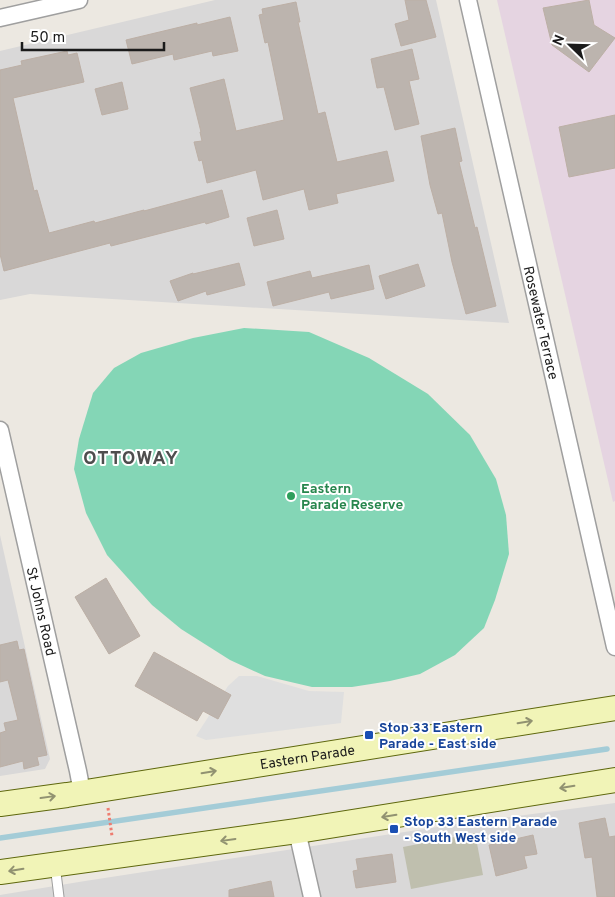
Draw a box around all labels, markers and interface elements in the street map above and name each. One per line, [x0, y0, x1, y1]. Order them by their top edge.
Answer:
scale bar [22, 20, 165, 52]
north arrow [545, 20, 595, 70]
text: 50 m [30, 29, 65, 48]
text: N [550, 33, 569, 48]
street label: Rosewater Terrace [519, 265, 561, 382]
district label: OTTOWAY [83, 447, 179, 471]
place label: Eastern Parade Reserve [301, 481, 403, 514]
marker: Eastern Parade Reserve [285, 490, 297, 502]
street label: St Johns Road [22, 566, 58, 658]
one-way arrow [517, 717, 533, 727]
place label: Stop 33 Eastern Parade - East side [379, 720, 497, 753]
marker: Stop 33 Eastern Parade - East side [363, 729, 375, 741]
street label: Eastern Parade [259, 742, 356, 774]
one-way arrow [200, 767, 216, 777]
one-way arrow [559, 783, 575, 793]
one-way arrow [40, 792, 56, 802]
one-way arrow [382, 811, 398, 821]
place label: Stop 33 Eastern Parade - South West side [404, 814, 558, 847]
marker: Stop 33 Eastern Parade - South West side [388, 823, 400, 835]
one-way arrow [221, 835, 237, 845]
one-way arrow [8, 865, 24, 875]

